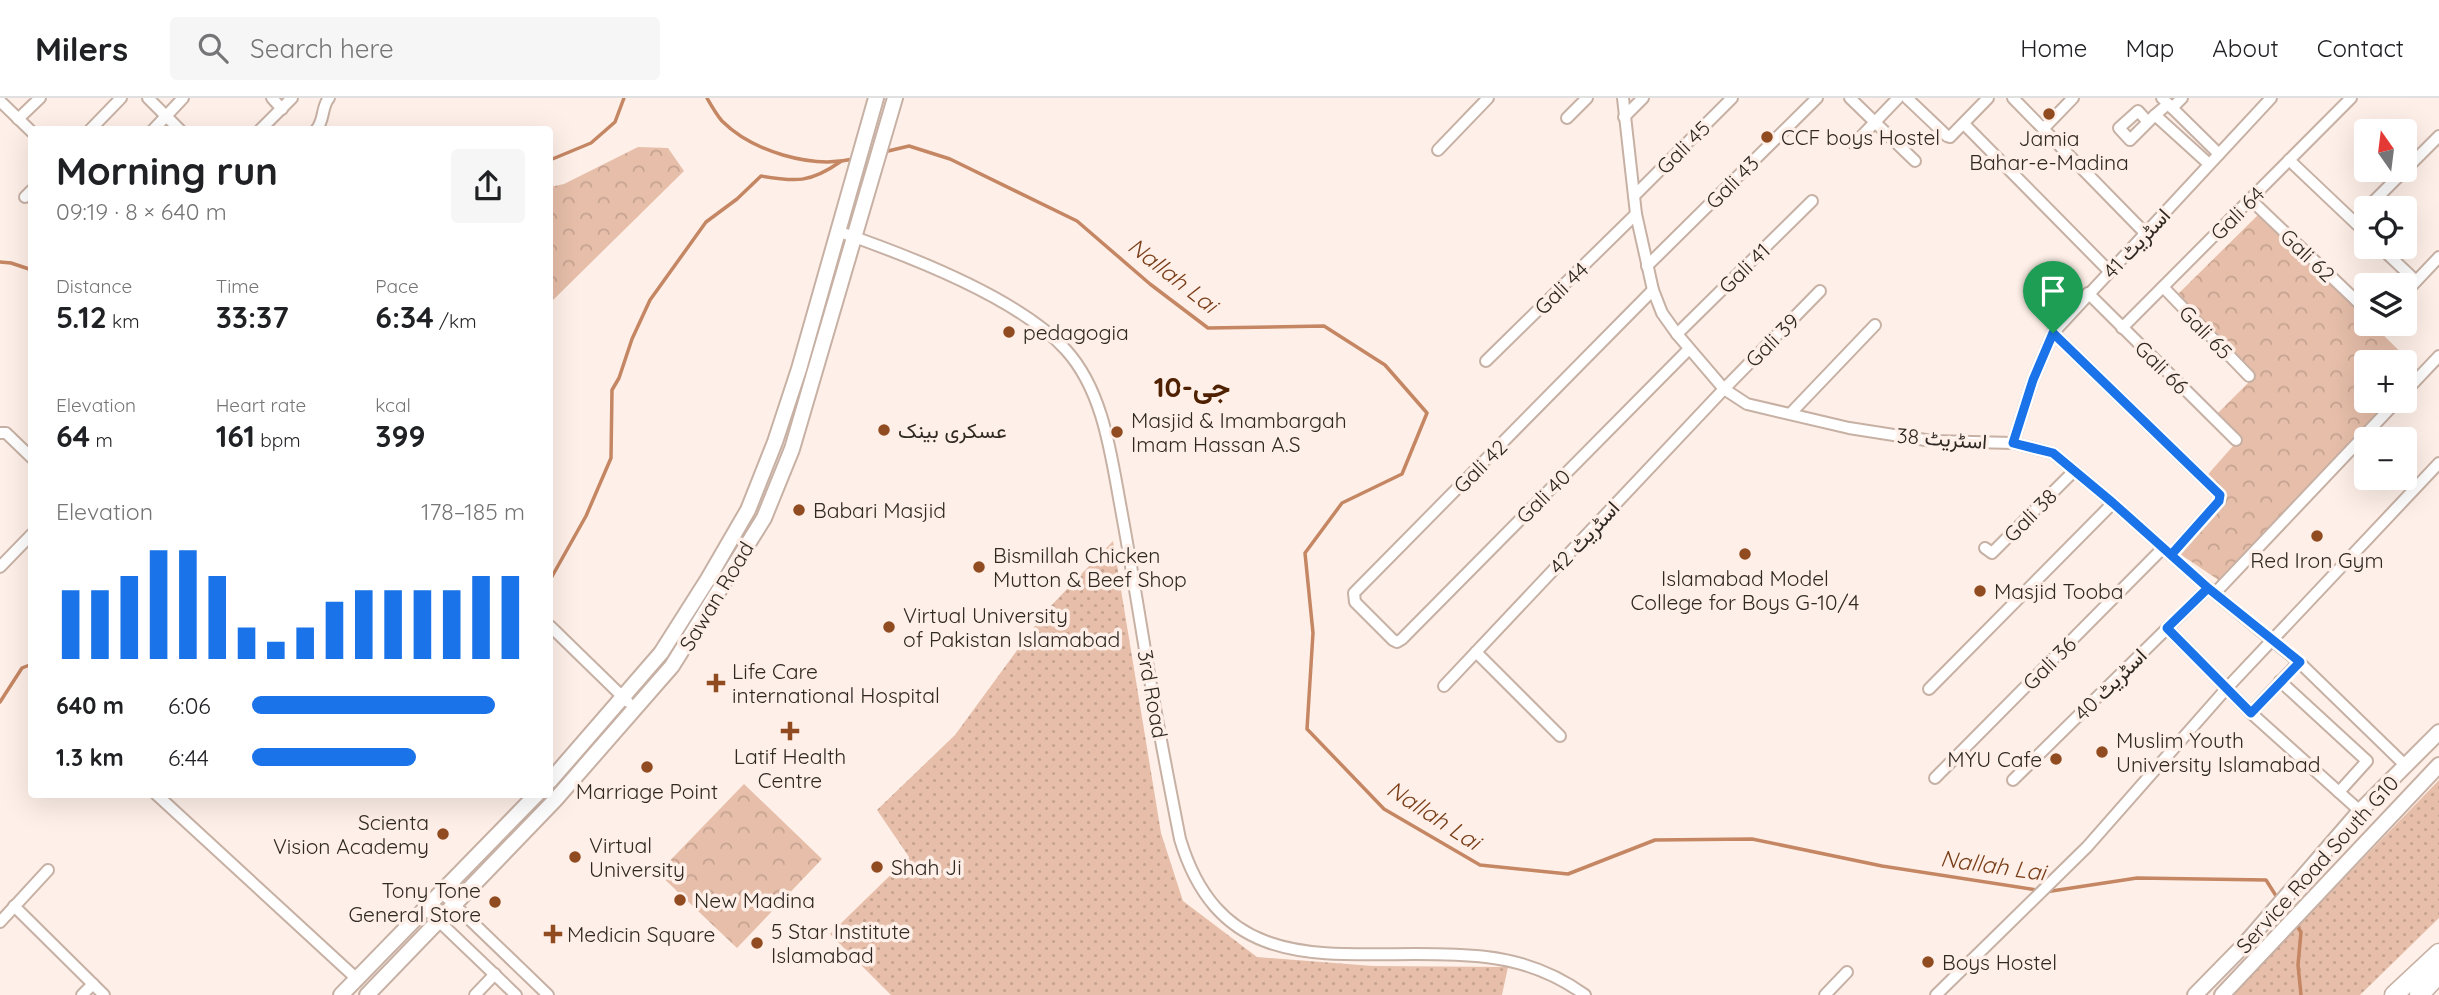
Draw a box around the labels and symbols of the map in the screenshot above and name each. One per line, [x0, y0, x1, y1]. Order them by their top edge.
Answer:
marker: Jamia Bahar-e-Madina [2041, 106, 2057, 122]
street label: Gali 45 [1651, 115, 1715, 179]
north arrow [2354, 119, 2417, 182]
place label: CCF boys Hostel [1781, 124, 1940, 150]
place label: Jamia Bahar-e-Madina [1969, 125, 2129, 175]
marker: CCF boys Hostel [1759, 129, 1775, 145]
street label: Gali 43 [1700, 150, 1764, 214]
street label: Gali 64 [2205, 181, 2269, 245]
street label: اسٹریٹ 41 [2097, 202, 2176, 284]
street label: Gali 62 [2275, 223, 2341, 287]
water label: Nallah Lai [1122, 231, 1226, 321]
street label: Gali 41 [1713, 237, 1775, 299]
street label: Gali 44 [1529, 256, 1593, 320]
pin [2023, 261, 2083, 333]
street label: Gali 65 [2174, 299, 2238, 365]
street label: Gali 39 [1740, 308, 1804, 372]
place label: pedagogia [1023, 319, 1129, 345]
marker: pedagogia [1001, 324, 1017, 340]
street label: Gali 66 [2130, 335, 2194, 399]
district label: جی-10 [1154, 369, 1230, 404]
place label: Masjid & Imambargah Imam Hassan A.S [1131, 407, 1347, 457]
place label: عسکری بینک [898, 417, 1007, 444]
marker: عسکری بینک [876, 422, 892, 438]
street label: اسٹریٹ 38 [1896, 422, 1988, 455]
marker: Masjid & Imambargah Imam Hassan A.S [1109, 424, 1125, 440]
street label: Gali 42 [1448, 434, 1512, 498]
street label: Gali 40 [1510, 463, 1576, 529]
street label: Gali 38 [1998, 483, 2062, 547]
street label: اسٹریٹ 42 [1543, 495, 1625, 580]
place label: Babari Masjid [813, 497, 946, 523]
marker: Babari Masjid [791, 502, 807, 518]
marker: Red Iron Gym [2309, 528, 2325, 544]
street label: Sawan Road [673, 537, 759, 655]
place label: Bismillah Chicken Mutton & Beef Shop [993, 542, 1187, 592]
marker: Islamabad Model College for Boys G-10/4 [1737, 546, 1753, 562]
place label: Red Iron Gym [2250, 547, 2384, 573]
marker: Bismillah Chicken Mutton & Beef Shop [971, 559, 987, 575]
place label: Islamabad Model College for Boys G-10/4 [1631, 565, 1859, 615]
place label: Masjid Tooba [1994, 578, 2124, 604]
marker: Masjid Tooba [1972, 583, 1988, 599]
place label: Virtual University of Pakistan Islamabad [903, 602, 1120, 652]
marker: Virtual University of Pakistan Islamabad [881, 619, 897, 635]
street label: Gali 36 [2017, 631, 2081, 695]
street label: اسٹریٹ 40 [2068, 642, 2152, 726]
street label: 3rd Road [1132, 648, 1174, 740]
place label: Life Care international Hospital [732, 658, 940, 708]
marker: Life Care international Hospital [706, 673, 726, 693]
marker: Latif Health Centre [780, 721, 800, 741]
place label: Muslim Youth University Islamabad [2116, 727, 2320, 777]
place label: Latif Health Centre [734, 743, 846, 793]
marker: Muslim Youth University Islamabad [2094, 744, 2110, 760]
place label: MYU Cafe [1947, 746, 2042, 772]
marker: MYU Cafe [2048, 751, 2064, 767]
marker: Marriage Point [639, 759, 655, 775]
street label: Service Road South G10 [2230, 770, 2404, 958]
water label: Nallah Lai [1382, 774, 1489, 858]
place label: Marriage Point [576, 778, 718, 804]
place label: Scienta Vision Academy [273, 809, 429, 859]
marker: Scienta Vision Academy [435, 826, 451, 842]
place label: Virtual University [589, 832, 685, 882]
water label: Nallah Lai [1939, 843, 2050, 887]
marker: Virtual University [567, 849, 583, 865]
place label: Shah Ji [891, 854, 962, 880]
marker: Shah Ji [869, 859, 885, 875]
place label: Tony Tone General Store [348, 877, 481, 927]
place label: New Madina [694, 887, 815, 913]
marker: New Madina [672, 892, 688, 908]
marker: Tony Tone General Store [487, 894, 503, 910]
place label: 5 Star Institute Islamabad [771, 918, 910, 968]
place label: Medicin Square [567, 921, 715, 947]
marker: Medicin Square [545, 926, 561, 942]
marker: 5 Star Institute Islamabad [749, 935, 765, 951]
place label: Boys Hostel [1942, 949, 2057, 975]
marker: Boys Hostel [1920, 954, 1936, 970]

